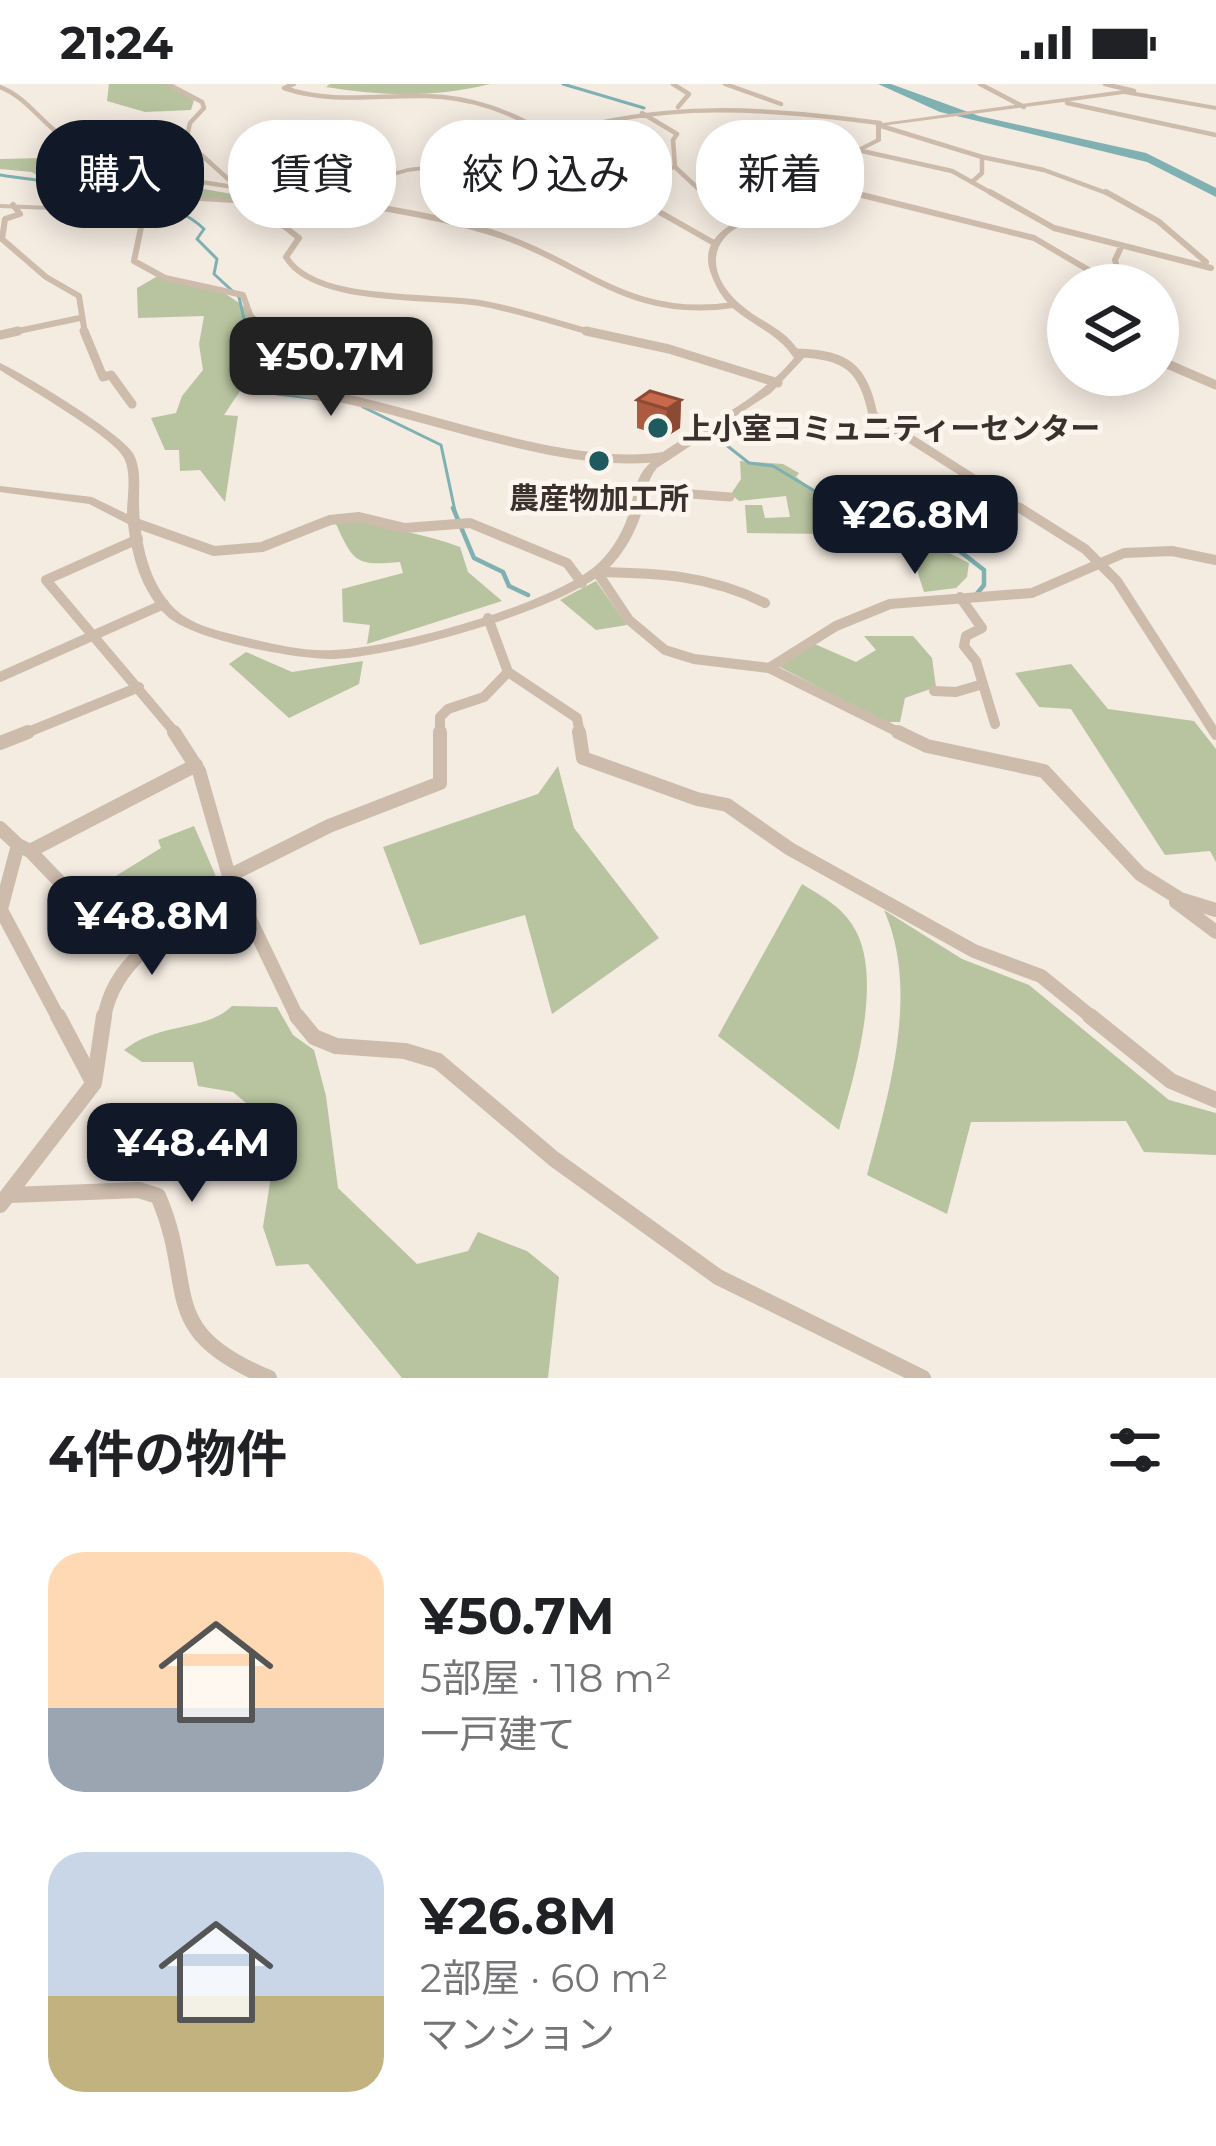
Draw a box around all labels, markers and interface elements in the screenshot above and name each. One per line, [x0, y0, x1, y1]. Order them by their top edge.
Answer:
text: 21:24 [60, 15, 173, 70]
chip: 購入 [36, 120, 204, 228]
chip: 賃貸 [228, 120, 396, 228]
chip: 絞り込み [420, 120, 672, 228]
chip: 新着 [696, 120, 864, 228]
map controls [1047, 264, 1179, 396]
button: layers [1047, 264, 1179, 396]
pin: ¥50.7M [233, 317, 429, 419]
text: ¥50.7M [257, 332, 405, 380]
place label: 上小室コミュニティーセンター [682, 410, 1100, 447]
marker: 上小室コミュニティーセンター [645, 415, 671, 441]
marker: 農産物加工所 [586, 448, 612, 474]
pin: ¥26.8M [817, 475, 1013, 577]
place label: 農産物加工所 [509, 480, 689, 517]
text: ¥26.8M [840, 490, 990, 538]
pin: ¥48.8M [54, 876, 250, 978]
text: ¥48.8M [74, 891, 230, 939]
pin: ¥48.4M [94, 1103, 290, 1205]
text: ¥48.4M [114, 1118, 270, 1166]
icon: filters [1102, 1417, 1168, 1483]
text: 4件の物件 [48, 1423, 287, 1485]
text: ¥50.7M [420, 1585, 615, 1647]
icon: home [144, 1600, 288, 1744]
text: 5部屋 · 118 m² [420, 1654, 672, 1702]
text: 一戸建て [420, 1710, 576, 1758]
text: ¥26.8M [420, 1885, 617, 1947]
icon: home [144, 1900, 288, 2044]
text: 2部屋 · 60 m² [420, 1954, 668, 2002]
text: マンション [420, 2010, 615, 2058]

